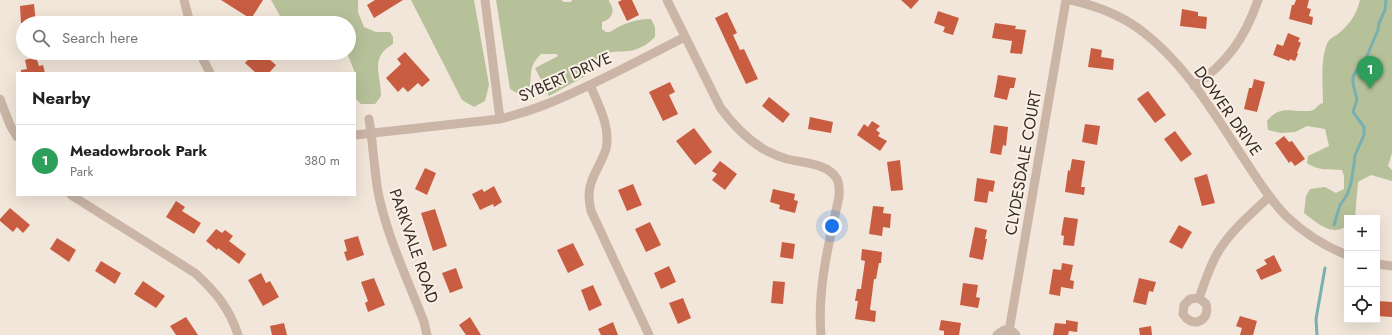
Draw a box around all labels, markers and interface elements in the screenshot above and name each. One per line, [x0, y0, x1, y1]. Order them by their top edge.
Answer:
search box [16, 16, 356, 60]
icon: search [30, 27, 52, 49]
text: Search here [62, 27, 138, 49]
street label: SYBERT DRIVE [515, 46, 615, 108]
pin: 1 [1357, 56, 1383, 89]
street label: DOWER DRIVE [1189, 62, 1267, 160]
text: Nearby [32, 86, 90, 110]
street label: CLYDESDALE COURT [999, 88, 1047, 237]
text: Meadowbrook Park [70, 140, 207, 162]
text: 1 [42, 151, 48, 170]
text: 380 m [304, 151, 340, 170]
text: Park [70, 162, 93, 181]
street label: PARKVALE ROAD [384, 186, 444, 306]
map controls [1344, 215, 1380, 323]
button: + [1344, 215, 1380, 251]
your location [822, 216, 842, 236]
button: − [1344, 251, 1380, 287]
button: locate [1344, 287, 1380, 323]

